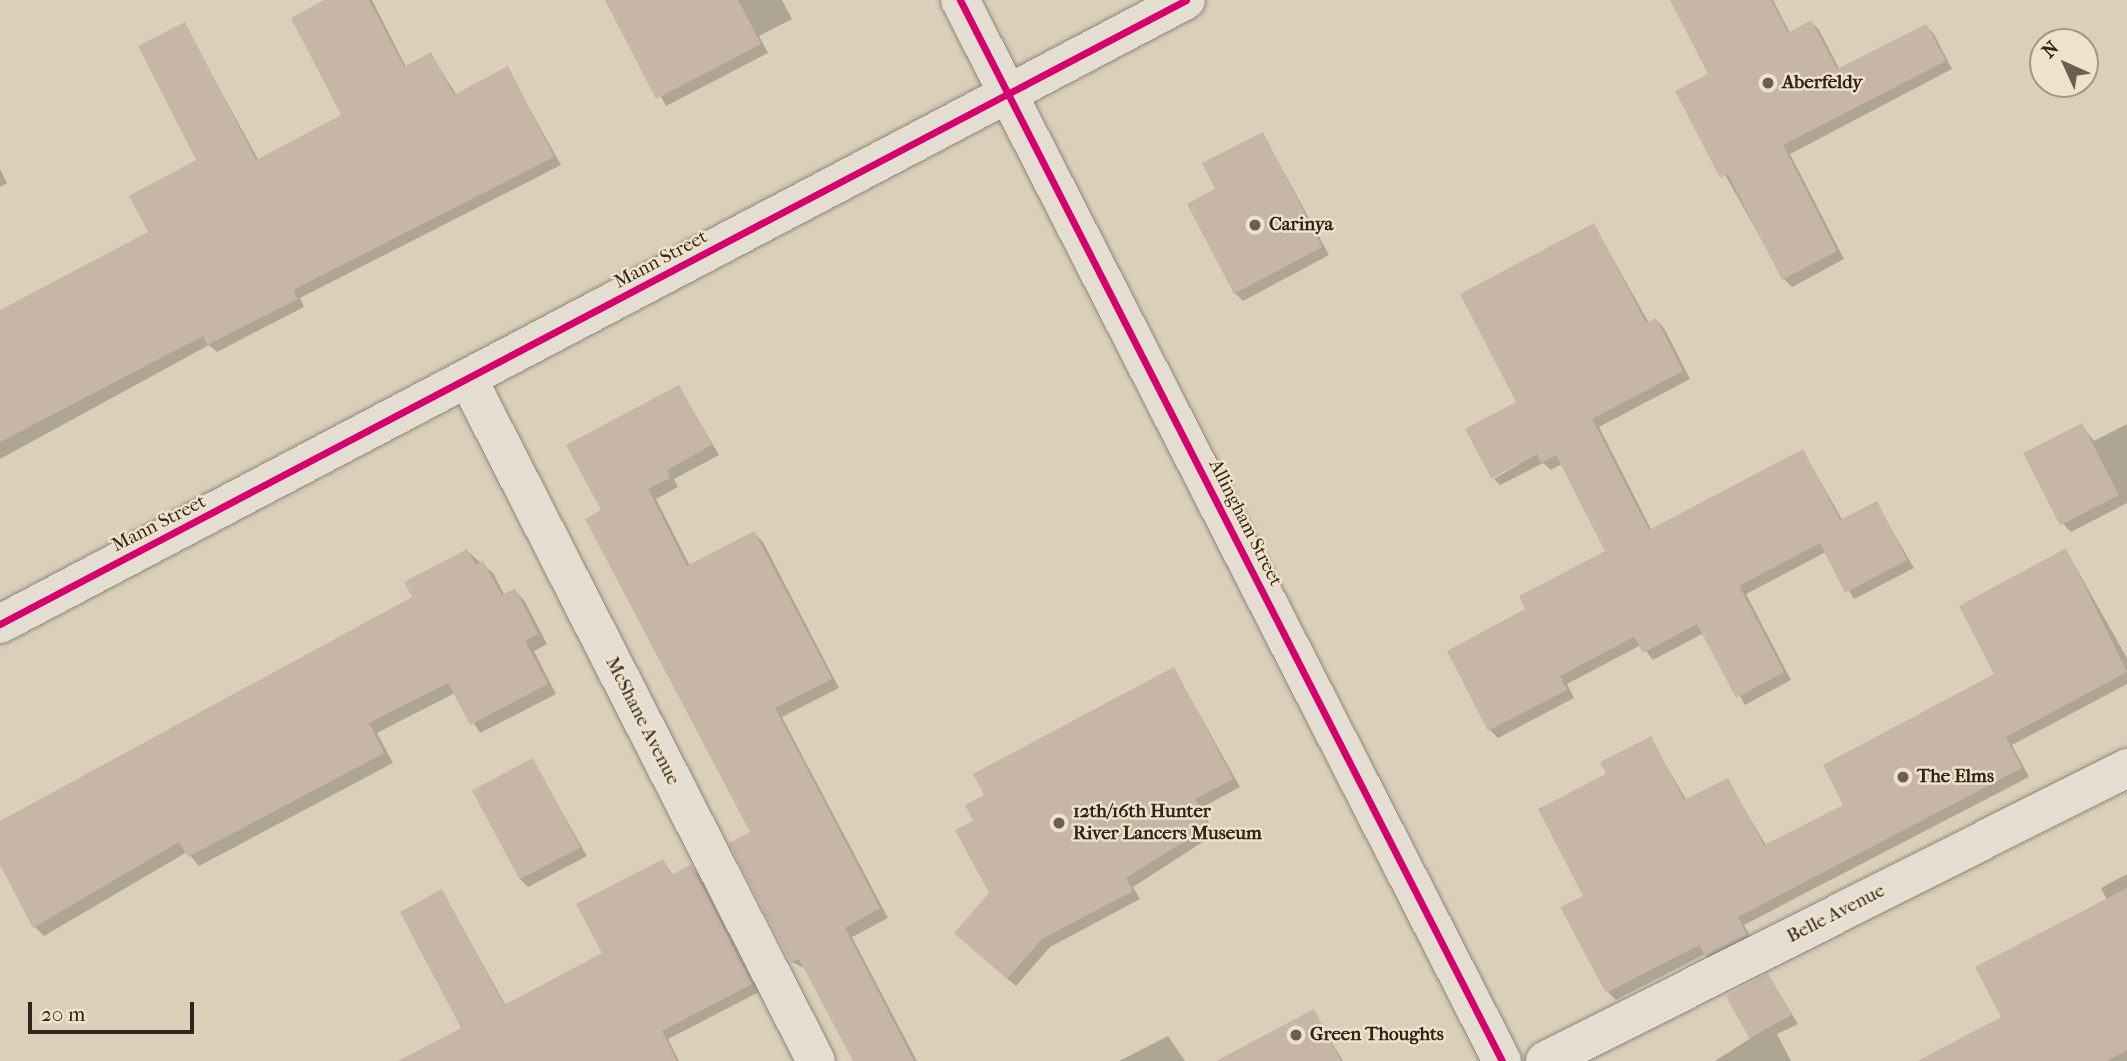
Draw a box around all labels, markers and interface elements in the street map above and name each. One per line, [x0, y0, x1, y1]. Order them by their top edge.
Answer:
north arrow [2029, 28, 2099, 98]
text: N [2038, 37, 2063, 62]
place label: Aberfeldy [1782, 72, 1862, 94]
marker: Aberfeldy [1760, 75, 1776, 91]
place label: Carinya [1269, 214, 1333, 236]
marker: Carinya [1247, 217, 1263, 233]
street label: Mann Street [610, 226, 712, 294]
street label: Allingham Street [1203, 456, 1287, 590]
street label: Mann Street [108, 491, 210, 557]
street label: McShane Avenue [600, 653, 684, 789]
place label: The Elms [1917, 766, 1994, 788]
marker: The Elms [1895, 769, 1911, 785]
place label: 12th/16th Hunter River Lancers Museum [1073, 801, 1262, 845]
marker: 12th/16th Hunter River Lancers Museum [1051, 815, 1067, 831]
street label: Belle Avenue [1783, 880, 1889, 948]
scale bar [32, 988, 198, 1032]
text: 20 m [41, 1002, 85, 1026]
place label: Green Thoughts [1310, 1024, 1444, 1046]
marker: Green Thoughts [1288, 1027, 1304, 1043]

